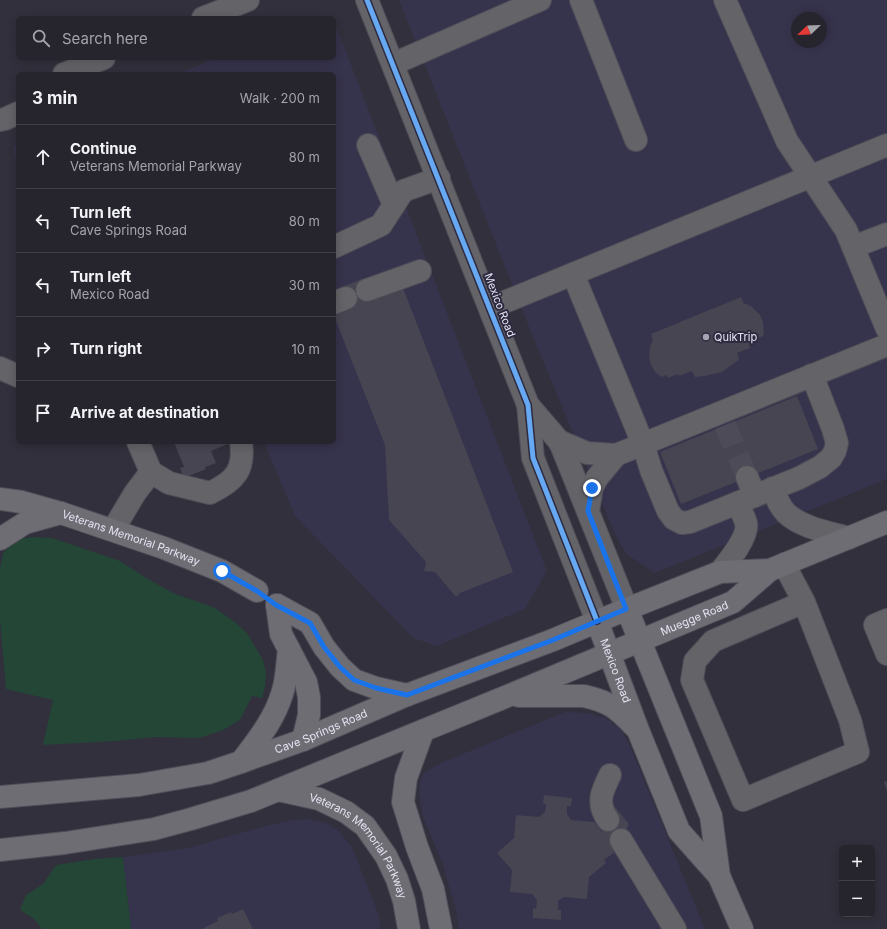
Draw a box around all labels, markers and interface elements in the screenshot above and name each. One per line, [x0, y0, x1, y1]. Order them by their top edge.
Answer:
north arrow [791, 12, 827, 48]
search box [16, 16, 336, 60]
icon: search [30, 27, 52, 49]
text: Search here [62, 29, 148, 48]
text: 3 min [32, 88, 78, 108]
text: Walk · 200 m [240, 90, 320, 106]
text: Continue [70, 139, 137, 158]
icon: ahead [32, 146, 54, 168]
text: 80 m [289, 149, 320, 165]
text: Veterans Memorial Parkway [70, 158, 242, 174]
text: Turn left [70, 203, 131, 222]
icon: left [32, 210, 54, 232]
text: 80 m [289, 213, 320, 229]
text: Cave Springs Road [70, 222, 187, 238]
text: Turn left [70, 267, 131, 286]
street label: Mexico Road [481, 271, 519, 339]
icon: left [32, 274, 54, 296]
text: 30 m [289, 277, 320, 293]
text: Mexico Road [70, 286, 150, 302]
place label: QuikTrip [714, 330, 757, 344]
marker: QuikTrip [701, 332, 711, 342]
icon: right [32, 338, 54, 360]
text: Turn right [70, 339, 142, 358]
text: 10 m [291, 341, 320, 357]
icon: arrive [32, 402, 54, 424]
text: Arrive at destination [70, 403, 219, 422]
route end [583, 479, 601, 497]
street label: Veterans Memorial Parkway [60, 507, 202, 569]
route start [213, 562, 231, 580]
street label: Muegge Road [658, 598, 730, 639]
street label: Mexico Road [597, 637, 634, 705]
street label: Cave Springs Road [273, 706, 369, 757]
street label: Veterans Memorial Parkway [308, 790, 410, 900]
map controls [839, 845, 875, 917]
button: + [839, 845, 875, 881]
button: − [839, 881, 875, 917]

